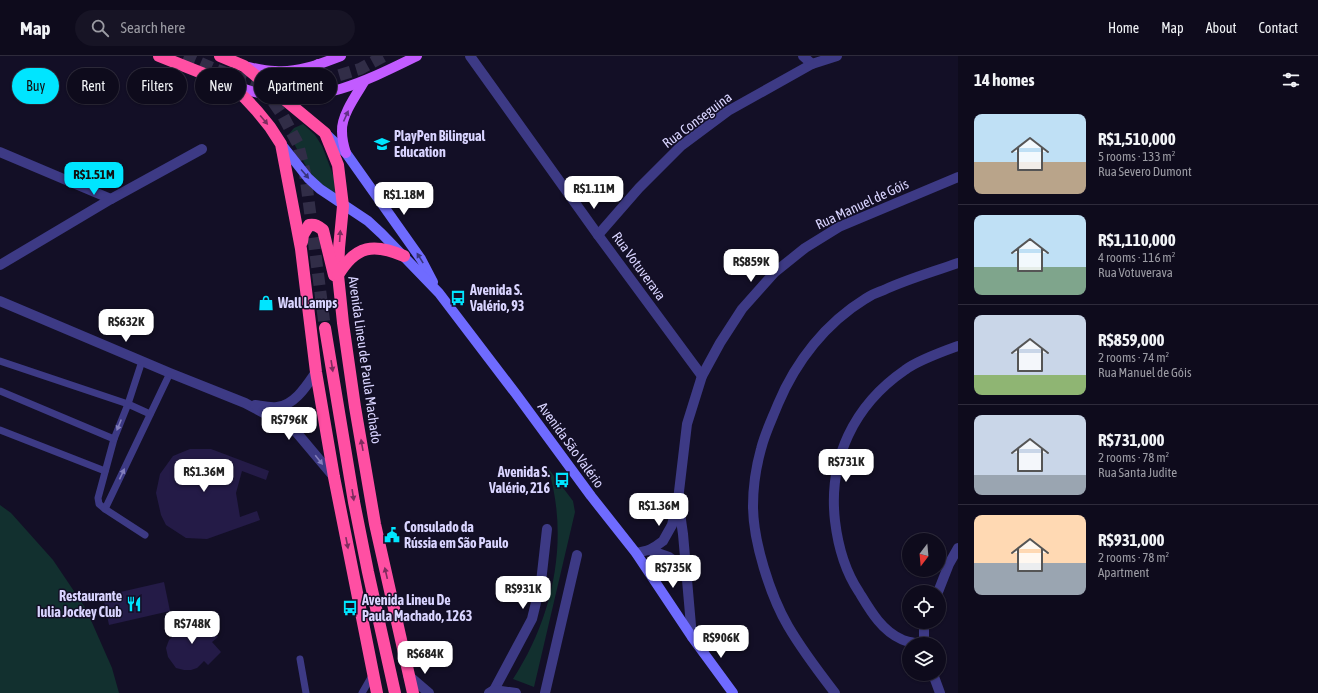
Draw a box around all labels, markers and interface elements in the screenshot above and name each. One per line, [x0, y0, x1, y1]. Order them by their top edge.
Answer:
search box [75, 10, 355, 46]
text: Map [20, 17, 51, 39]
icon: search [89, 17, 111, 39]
text: Search here [121, 19, 185, 36]
text: Home [1108, 20, 1139, 36]
text: Map [1161, 20, 1184, 36]
text: About [1206, 20, 1237, 36]
text: Contact [1259, 20, 1298, 36]
chip: Buy [12, 68, 59, 104]
chip: Rent [67, 68, 119, 104]
chip: Filters [127, 68, 187, 104]
chip: New [195, 68, 246, 104]
chip: Apartment [254, 68, 337, 104]
icon: filters [1280, 69, 1302, 91]
text: 14 homes [974, 70, 1035, 90]
street label: Rua Conseguina [659, 89, 735, 151]
one-way arrow [342, 110, 349, 122]
one-way arrow [260, 115, 269, 125]
place label: PlayPen Bilingual Education [394, 128, 485, 160]
text: R$1,510,000 [1098, 129, 1176, 149]
icon: home [1006, 130, 1054, 178]
school or university icon: PlayPen Bilingual Education [373, 135, 391, 153]
text: 5 rooms · 133 m² [1098, 149, 1175, 164]
pin: R$1.51M [57, 162, 131, 196]
text: Rua Severo Dumont [1098, 164, 1192, 179]
text: R$1.51M [73, 167, 115, 182]
one-way arrow [300, 169, 310, 179]
street label: Rua Manuel de Góis [813, 175, 911, 233]
pin: R$1.11M [557, 176, 631, 210]
text: R$1.11M [573, 181, 615, 196]
pin: R$1.18M [367, 182, 441, 216]
text: R$1.18M [383, 187, 425, 202]
street label: Rua Votuverava [609, 229, 669, 303]
one-way arrow [336, 230, 343, 242]
text: R$1,110,000 [1098, 230, 1176, 250]
icon: home [1006, 231, 1054, 279]
pin: R$859K [718, 249, 784, 283]
text: 4 rooms · 116 m² [1098, 250, 1175, 265]
one-way arrow [416, 253, 424, 263]
text: R$859K [733, 254, 769, 269]
text: Rua Votuverava [1098, 265, 1173, 280]
street label: Avenida Lineu de Paula Machado [345, 275, 385, 445]
place label: Avenida S. Valério, 93 [469, 282, 524, 314]
bus stop icon: Avenida S. Valério, 93 [449, 289, 467, 307]
shop icon: Wall Lamps [257, 294, 275, 312]
place label: Wall Lamps [277, 295, 337, 311]
pin: R$632K [93, 309, 159, 343]
text: R$632K [108, 314, 144, 329]
text: R$859,000 [1098, 330, 1165, 350]
icon: home [1006, 331, 1054, 379]
text: 2 rooms · 74 m² [1098, 350, 1169, 365]
one-way arrow [329, 360, 335, 372]
text: Rua Manuel de Góis [1098, 365, 1192, 380]
street label: Avenida São Valério [535, 399, 607, 491]
pin: R$796K [256, 407, 322, 441]
text: R$796K [271, 412, 307, 427]
one-way arrow [116, 419, 122, 431]
text: R$731,000 [1098, 430, 1165, 450]
icon: home [1006, 431, 1054, 479]
one-way arrow [358, 439, 364, 451]
pin: R$731K [813, 449, 879, 483]
text: 2 rooms · 78 m² [1098, 450, 1169, 465]
one-way arrow [315, 454, 324, 465]
text: R$731K [828, 454, 864, 469]
pin: R$1.36M [167, 459, 241, 493]
text: R$1.36M [183, 464, 225, 479]
place label: Avenida S. Valério, 216 [488, 464, 551, 496]
text: Rua Santa Judite [1098, 465, 1177, 480]
one-way arrow [119, 469, 125, 480]
bus stop icon: Avenida S. Valério, 216 [553, 471, 571, 489]
one-way arrow [350, 489, 356, 501]
pin: R$1.36M [622, 493, 696, 527]
text: R$1.36M [638, 498, 680, 513]
place label: Consulado da Rússia em São Paulo [404, 519, 509, 551]
public building icon: Consulado da Rússia em São Paulo [383, 526, 401, 544]
text: R$931,000 [1098, 530, 1165, 550]
icon: home [1006, 531, 1054, 579]
north arrow [902, 533, 946, 577]
map controls [902, 533, 946, 681]
one-way arrow [344, 536, 350, 549]
text: 2 rooms · 78 m² [1098, 550, 1169, 565]
pin: R$735K [640, 555, 706, 589]
text: R$735K [655, 560, 691, 575]
text: Apartment [1098, 565, 1149, 580]
one-way arrow [382, 567, 388, 579]
pin: R$931K [490, 576, 556, 610]
text: R$931K [505, 581, 541, 596]
button: locate [902, 585, 946, 629]
place label: Restaurante Iulia Jockey Club [37, 588, 122, 620]
place label: Avenida Lineu De Paula Machado, 1263 [361, 592, 472, 624]
restaurant icon: Restaurante Iulia Jockey Club [125, 595, 143, 613]
bus stop icon: Avenida Lineu De Paula Machado, 1263 [341, 599, 359, 617]
pin: R$748K [159, 611, 225, 645]
text: R$748K [174, 616, 210, 631]
pin: R$906K [688, 625, 754, 659]
text: R$906K [703, 630, 739, 645]
button: layers [902, 637, 946, 681]
pin: R$684K [392, 641, 458, 675]
text: R$684K [407, 646, 443, 661]

